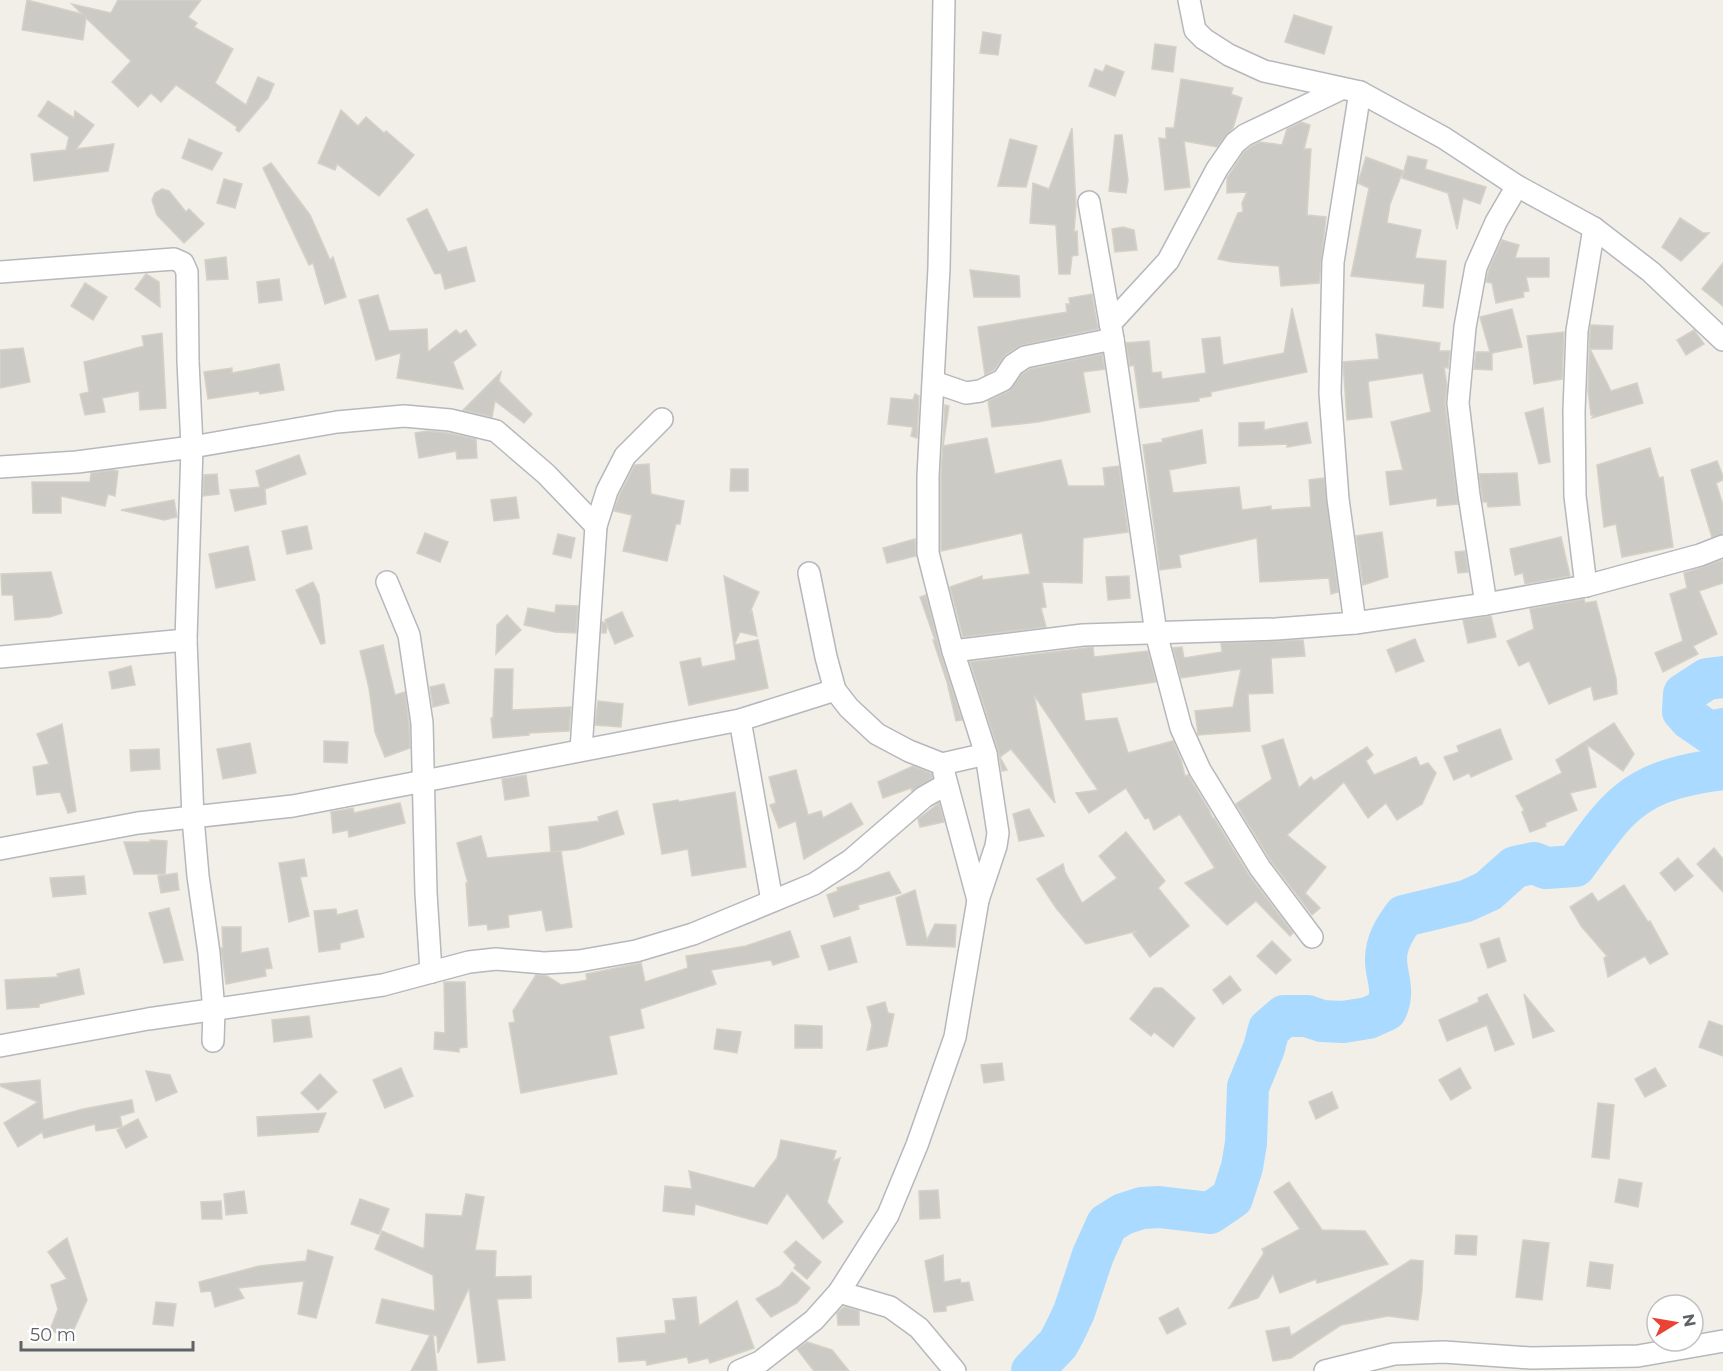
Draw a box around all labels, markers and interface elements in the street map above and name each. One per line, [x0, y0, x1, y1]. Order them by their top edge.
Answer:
north arrow [1645, 1293, 1705, 1353]
text: N [1679, 1312, 1700, 1328]
scale bar [21, 1314, 194, 1352]
text: 50 m [30, 1324, 76, 1346]

